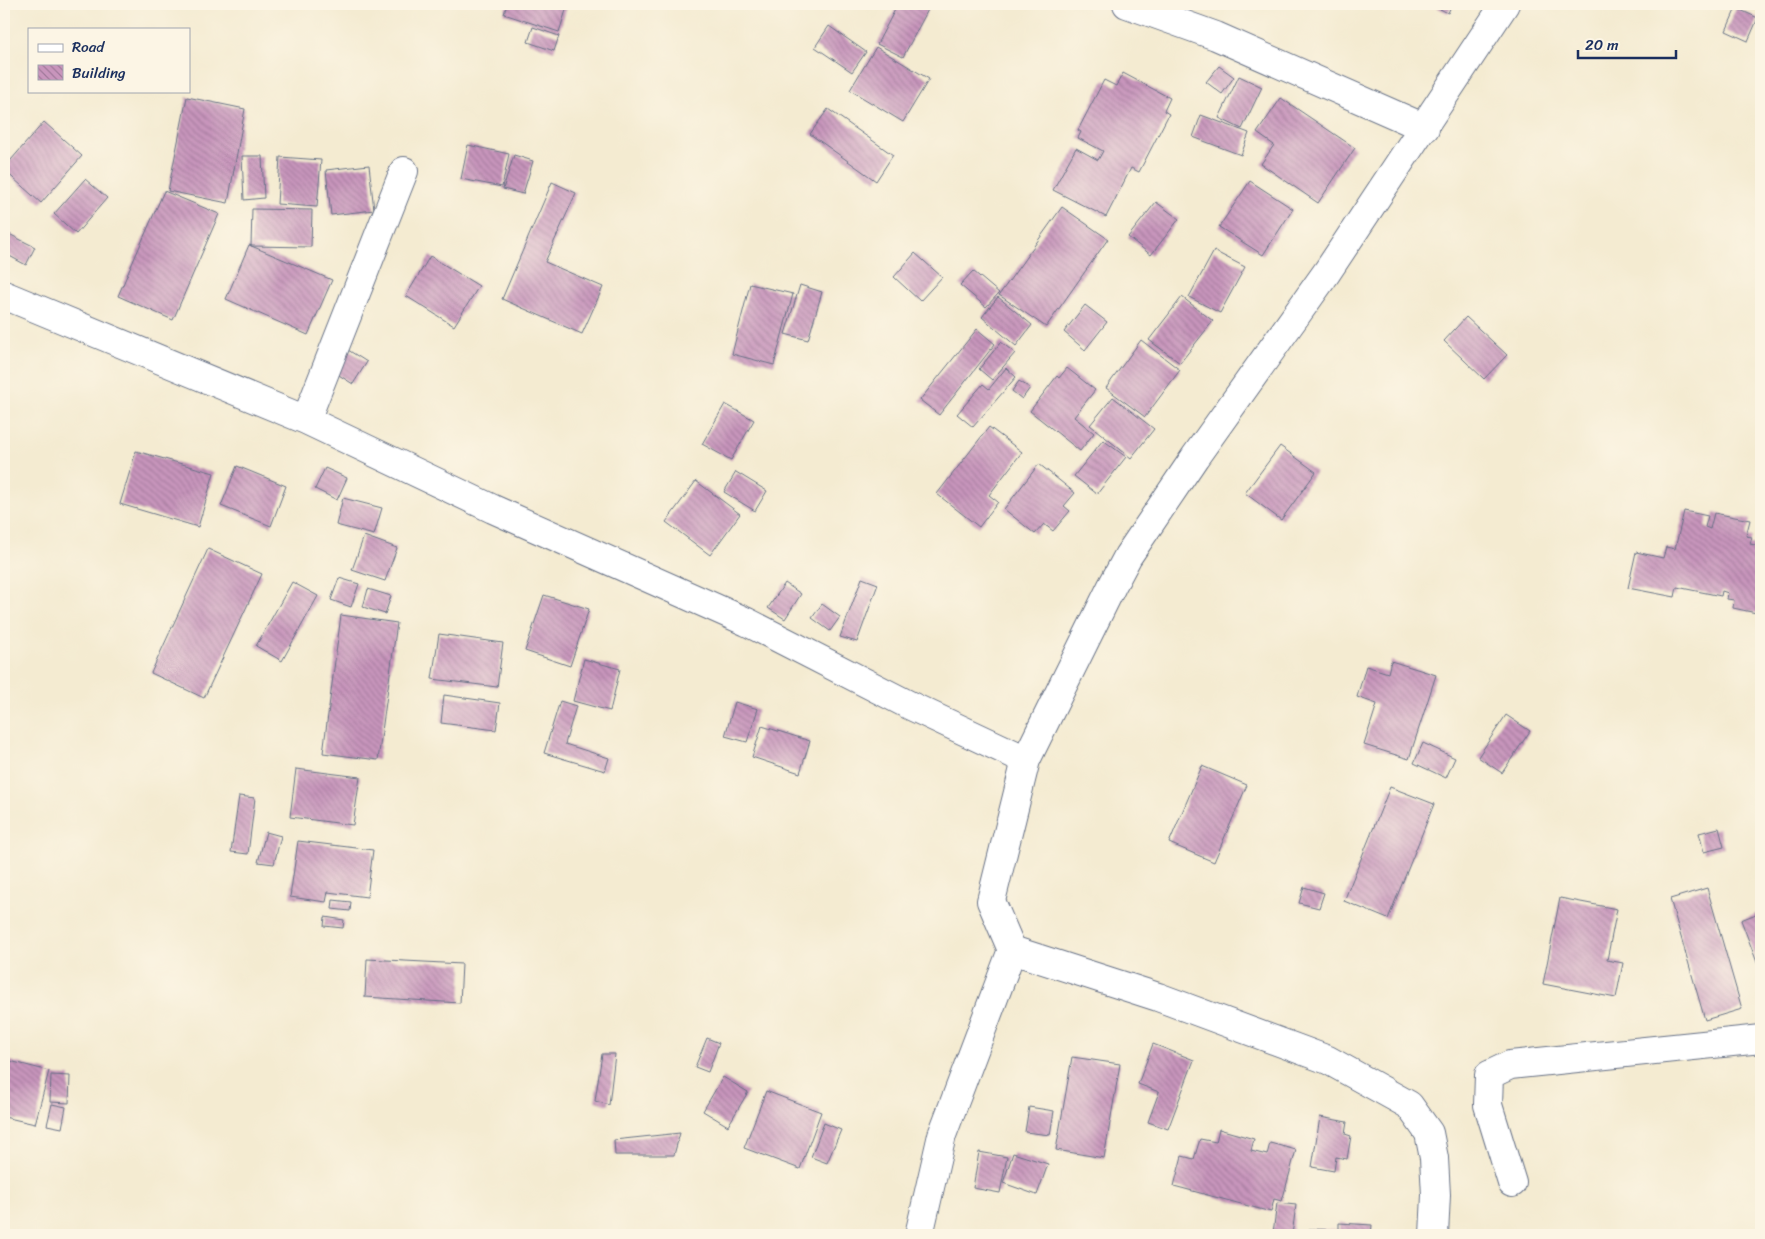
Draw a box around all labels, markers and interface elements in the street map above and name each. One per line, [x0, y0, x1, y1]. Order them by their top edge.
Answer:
legend [28, 28, 190, 92]
scale bar [1578, 28, 1675, 60]
text: 20 m [1585, 32, 1619, 58]
text: Road [72, 34, 105, 60]
text: Building [72, 60, 126, 86]

